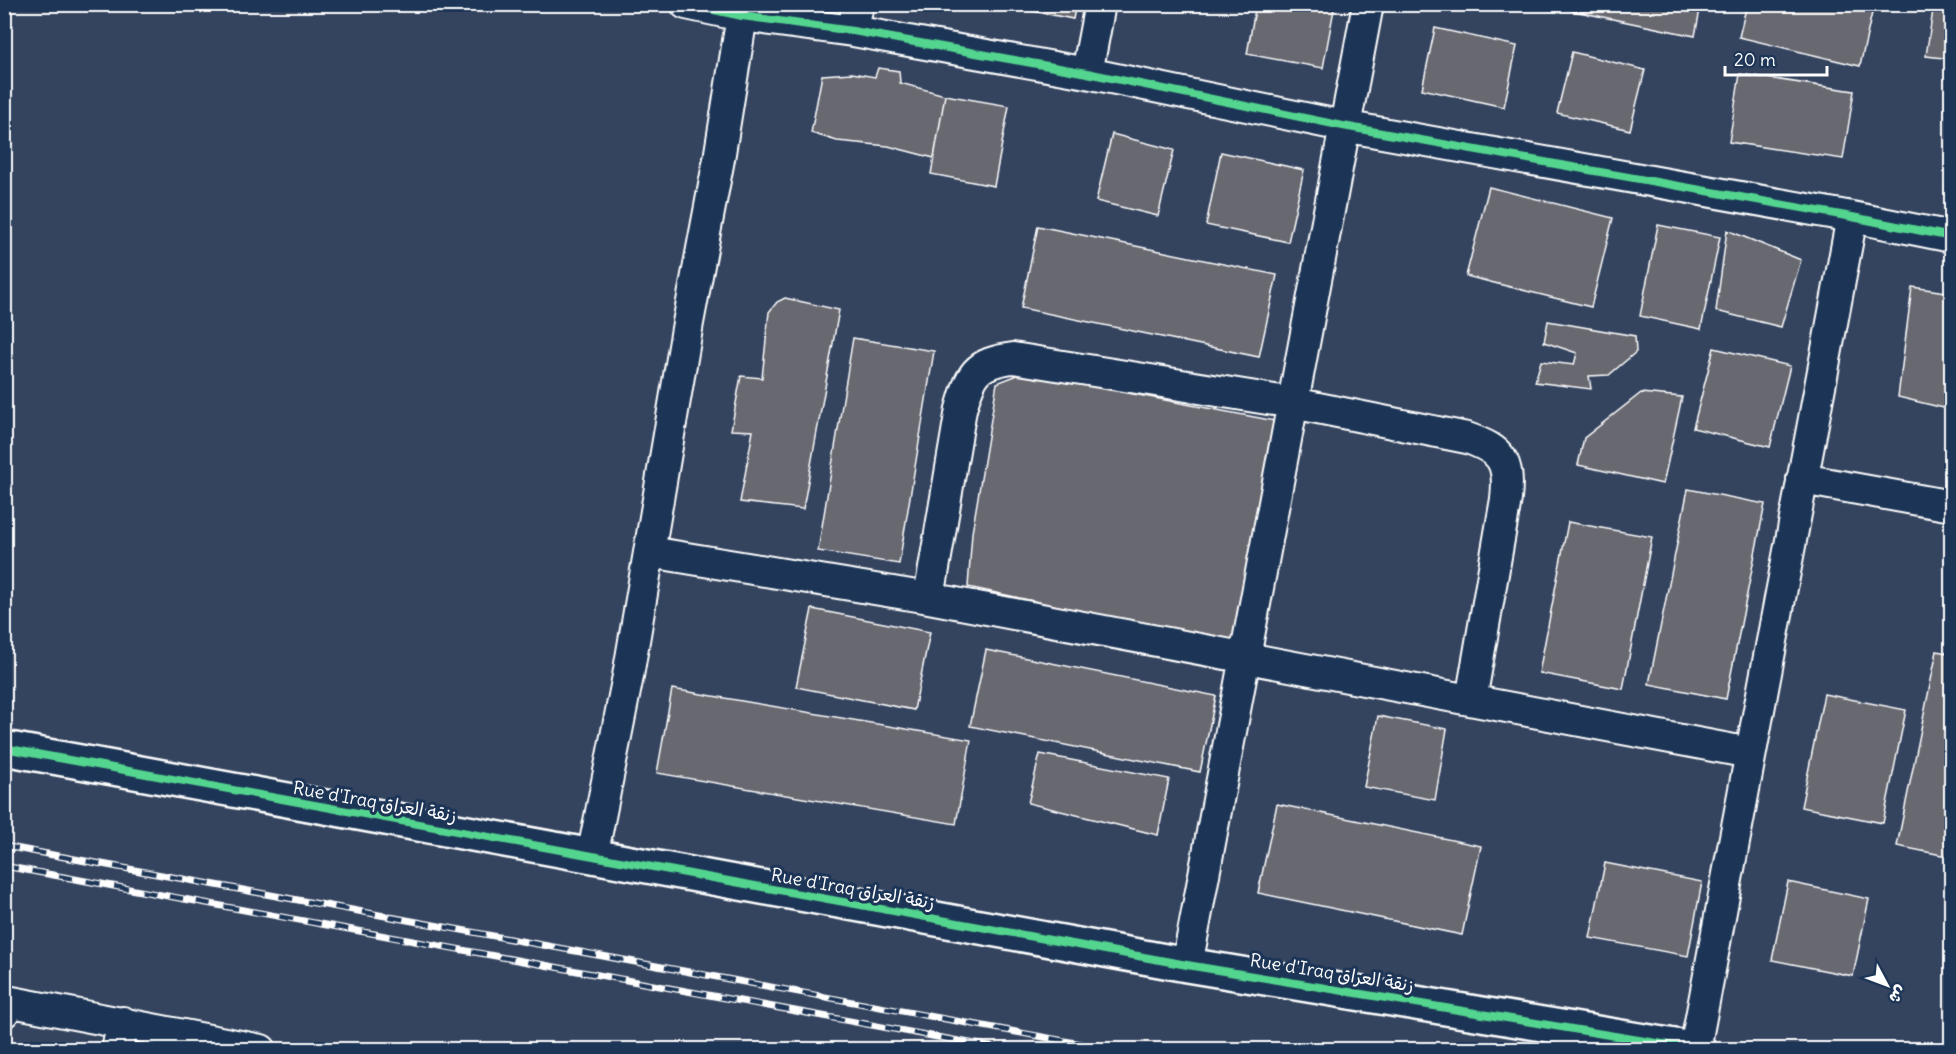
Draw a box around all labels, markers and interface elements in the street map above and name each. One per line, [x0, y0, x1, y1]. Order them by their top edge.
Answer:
scale bar [1725, 39, 1827, 77]
text: 20 m [1734, 48, 1776, 71]
street label: Rue d'Iraq زنقة العراق [291, 776, 459, 827]
street label: Rue d'Iraq زنقة العراق [769, 863, 937, 914]
street label: Rue d'Iraq زنقة العراق [1248, 948, 1416, 997]
north arrow [1857, 955, 1917, 1015]
text: ش [1885, 982, 1912, 1008]

